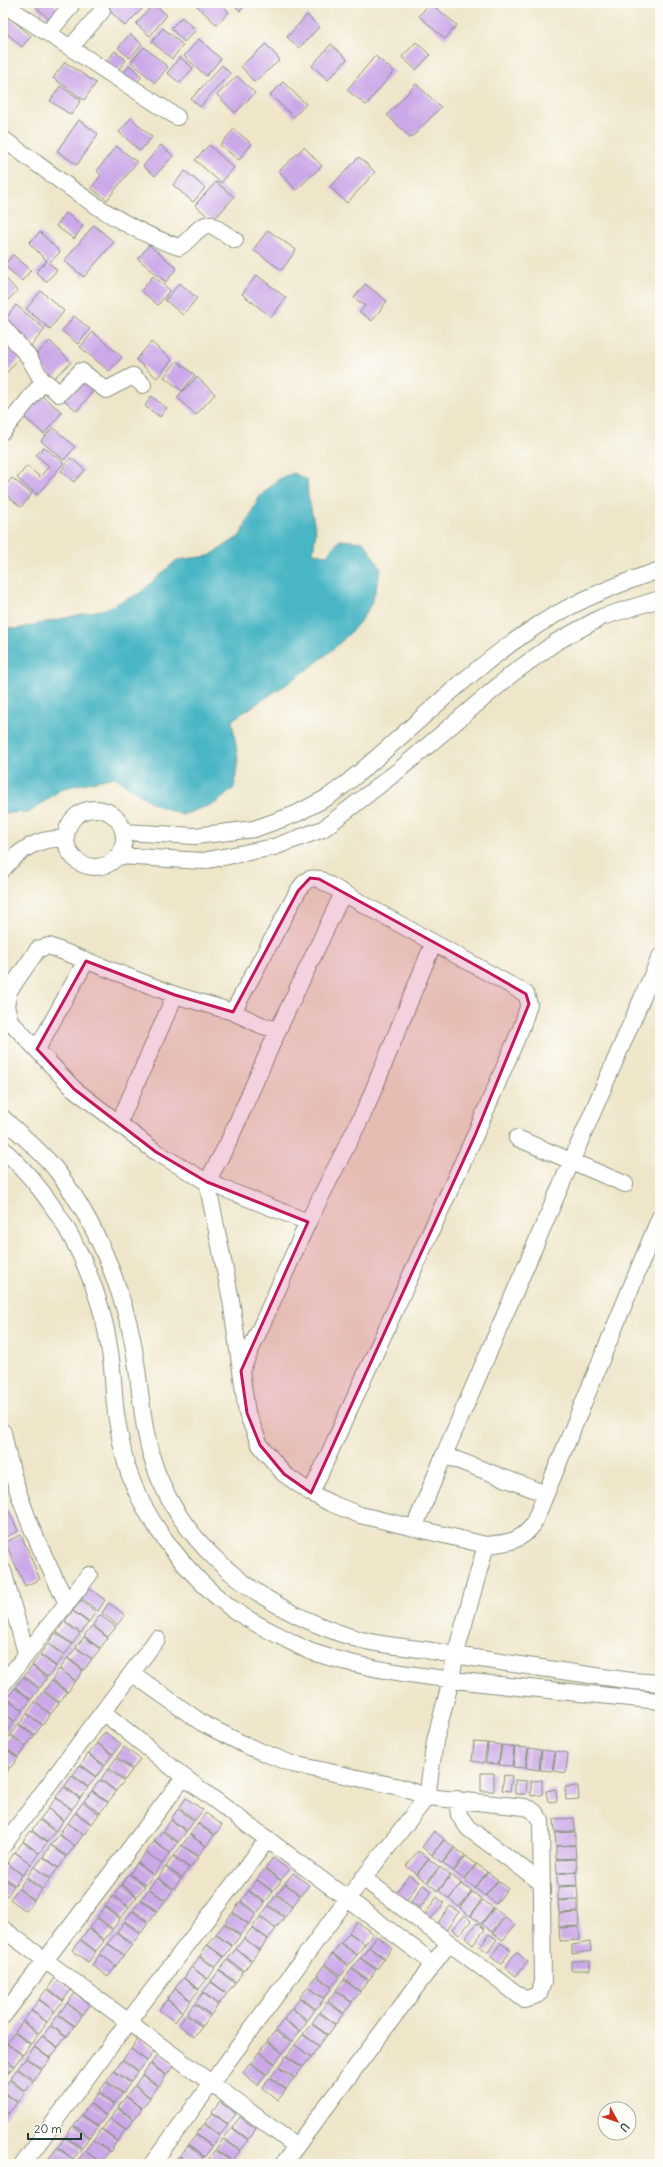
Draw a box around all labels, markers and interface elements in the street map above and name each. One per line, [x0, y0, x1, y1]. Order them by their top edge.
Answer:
north arrow [597, 2101, 637, 2141]
scale bar [28, 2115, 81, 2141]
text: U [617, 2120, 632, 2135]
text: 20 m [34, 2121, 62, 2136]

